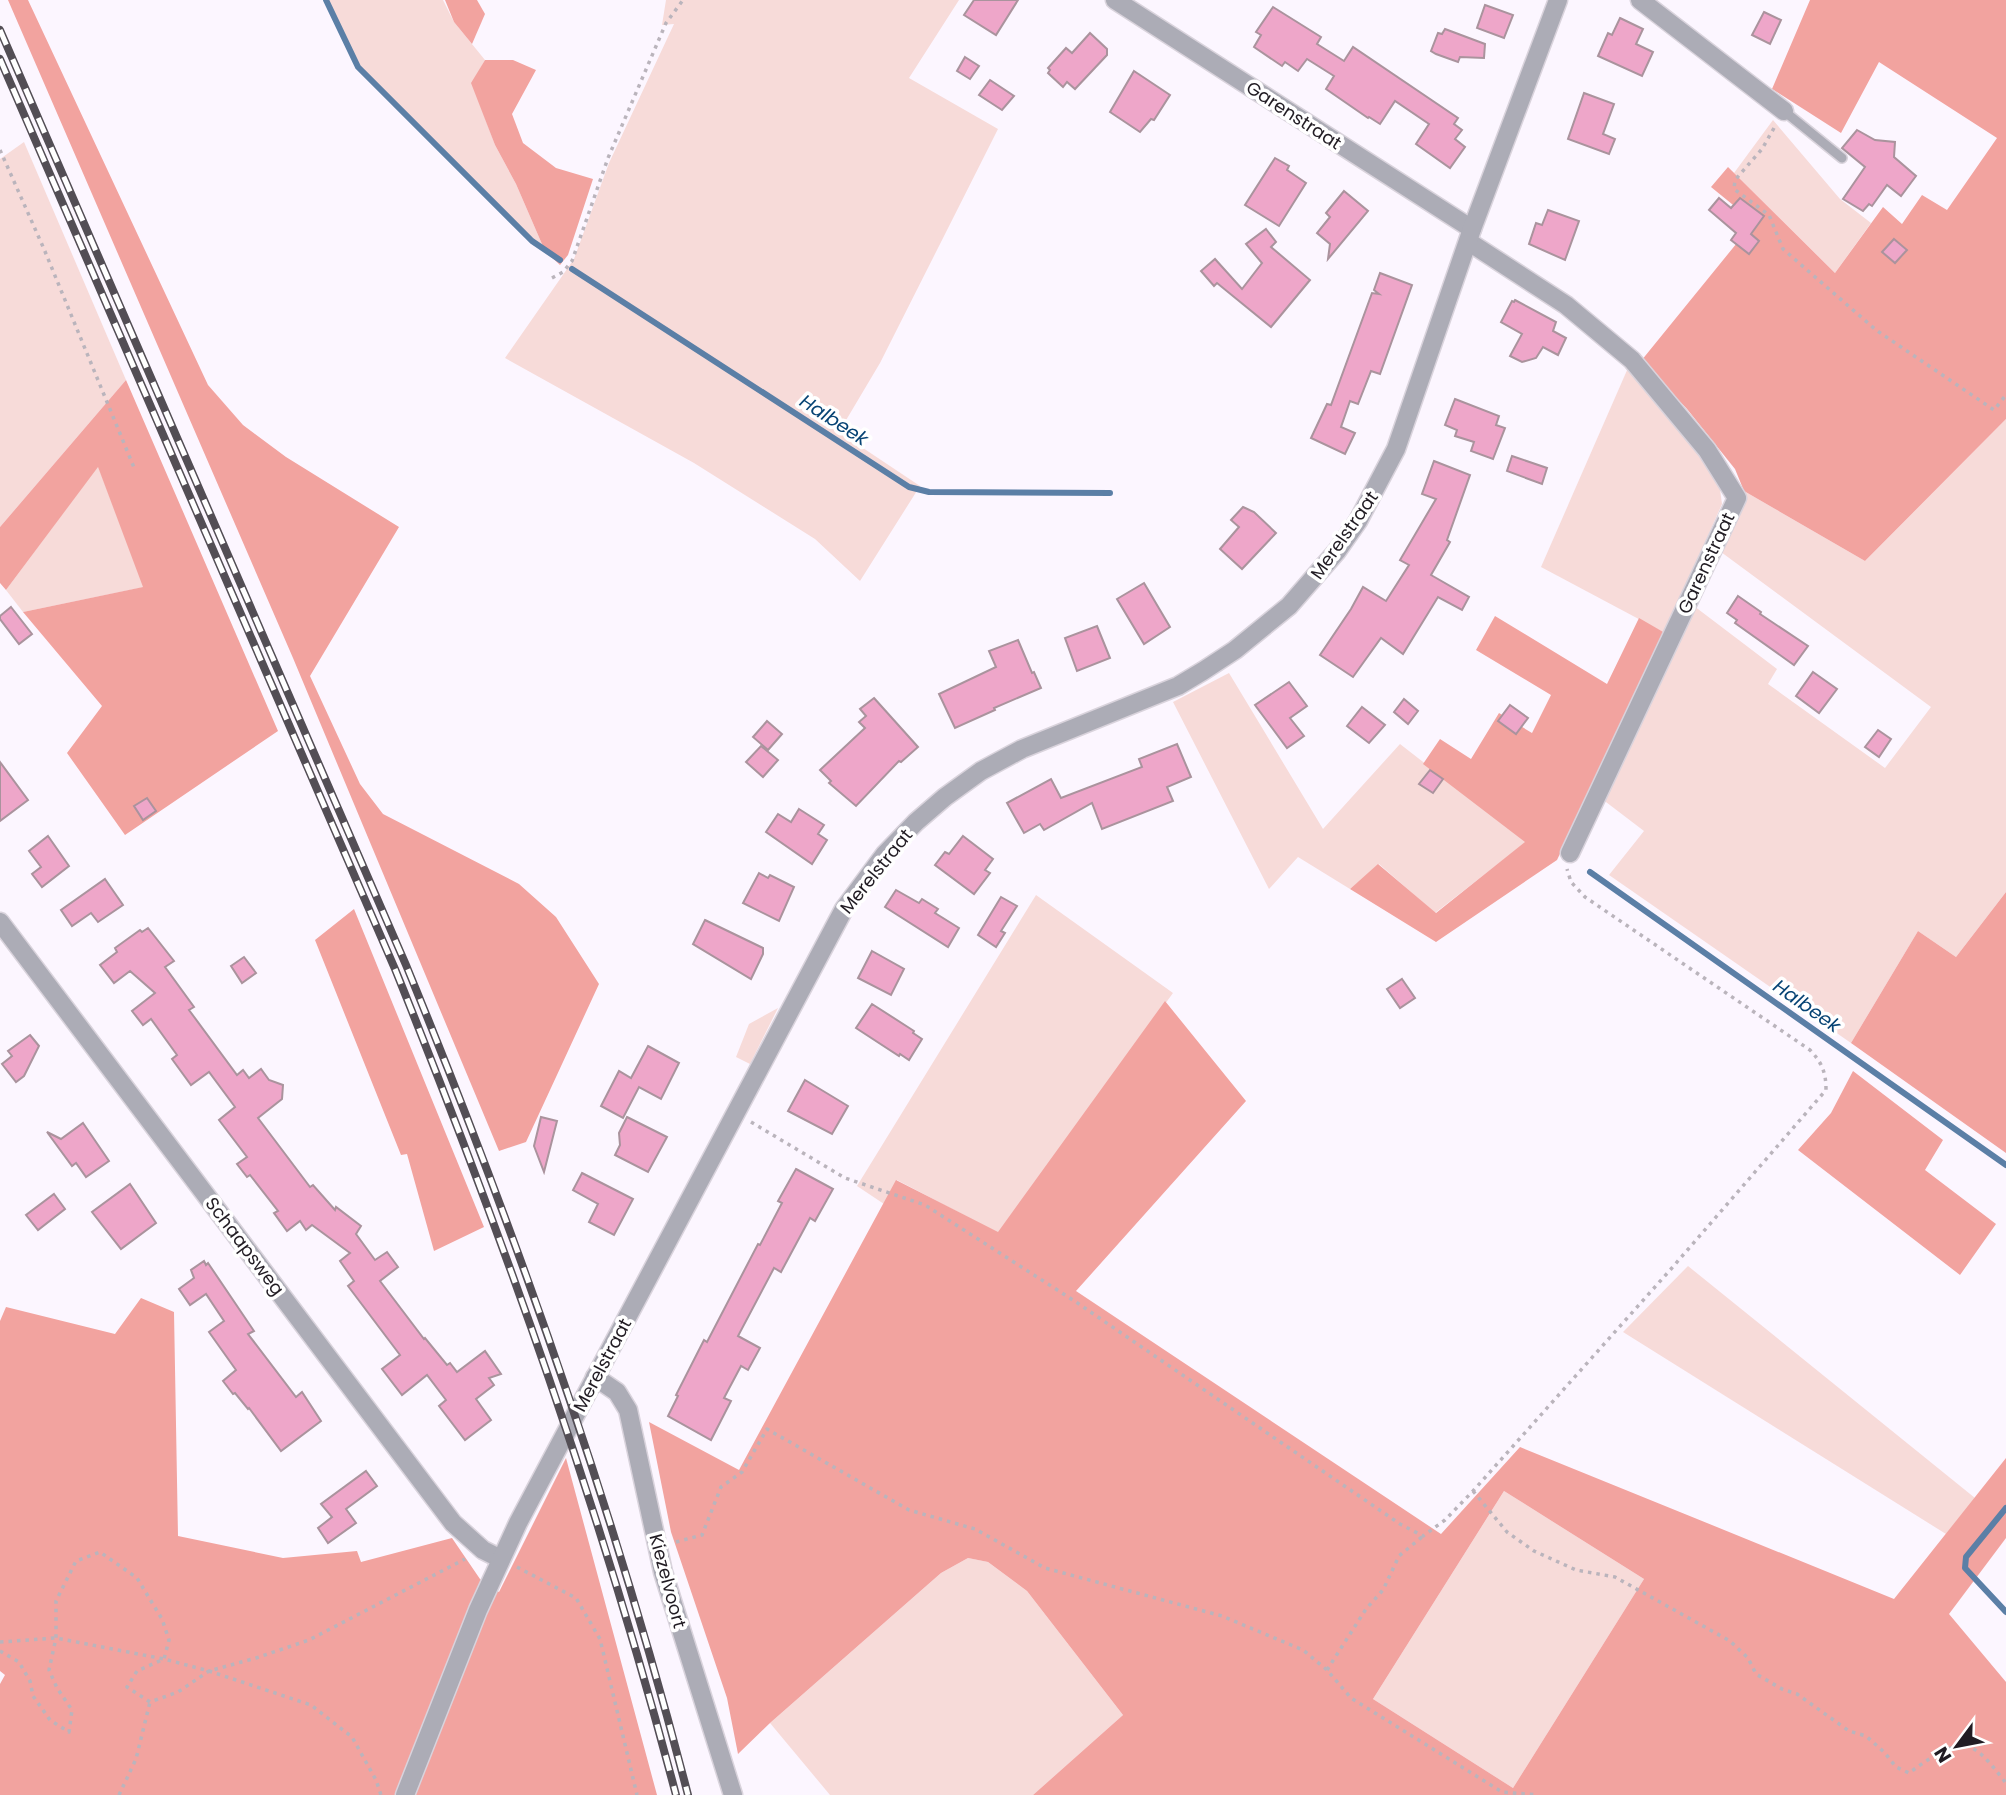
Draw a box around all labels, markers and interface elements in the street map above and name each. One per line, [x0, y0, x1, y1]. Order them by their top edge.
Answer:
street label: Garenstraat [1241, 75, 1347, 155]
water label: Halbeek [794, 388, 875, 453]
street label: Merelstraat [1304, 486, 1384, 584]
street label: Garenstraat [1672, 508, 1740, 618]
street label: Merelstraat [834, 823, 918, 919]
water label: Halbeek [1768, 973, 1847, 1040]
street label: Schaapsweg [200, 1192, 290, 1300]
street label: Merelstraat [567, 1314, 637, 1416]
street label: Kiezelvoort [643, 1531, 693, 1631]
north arrow [1922, 1711, 1992, 1781]
text: N [1928, 1742, 1958, 1768]

